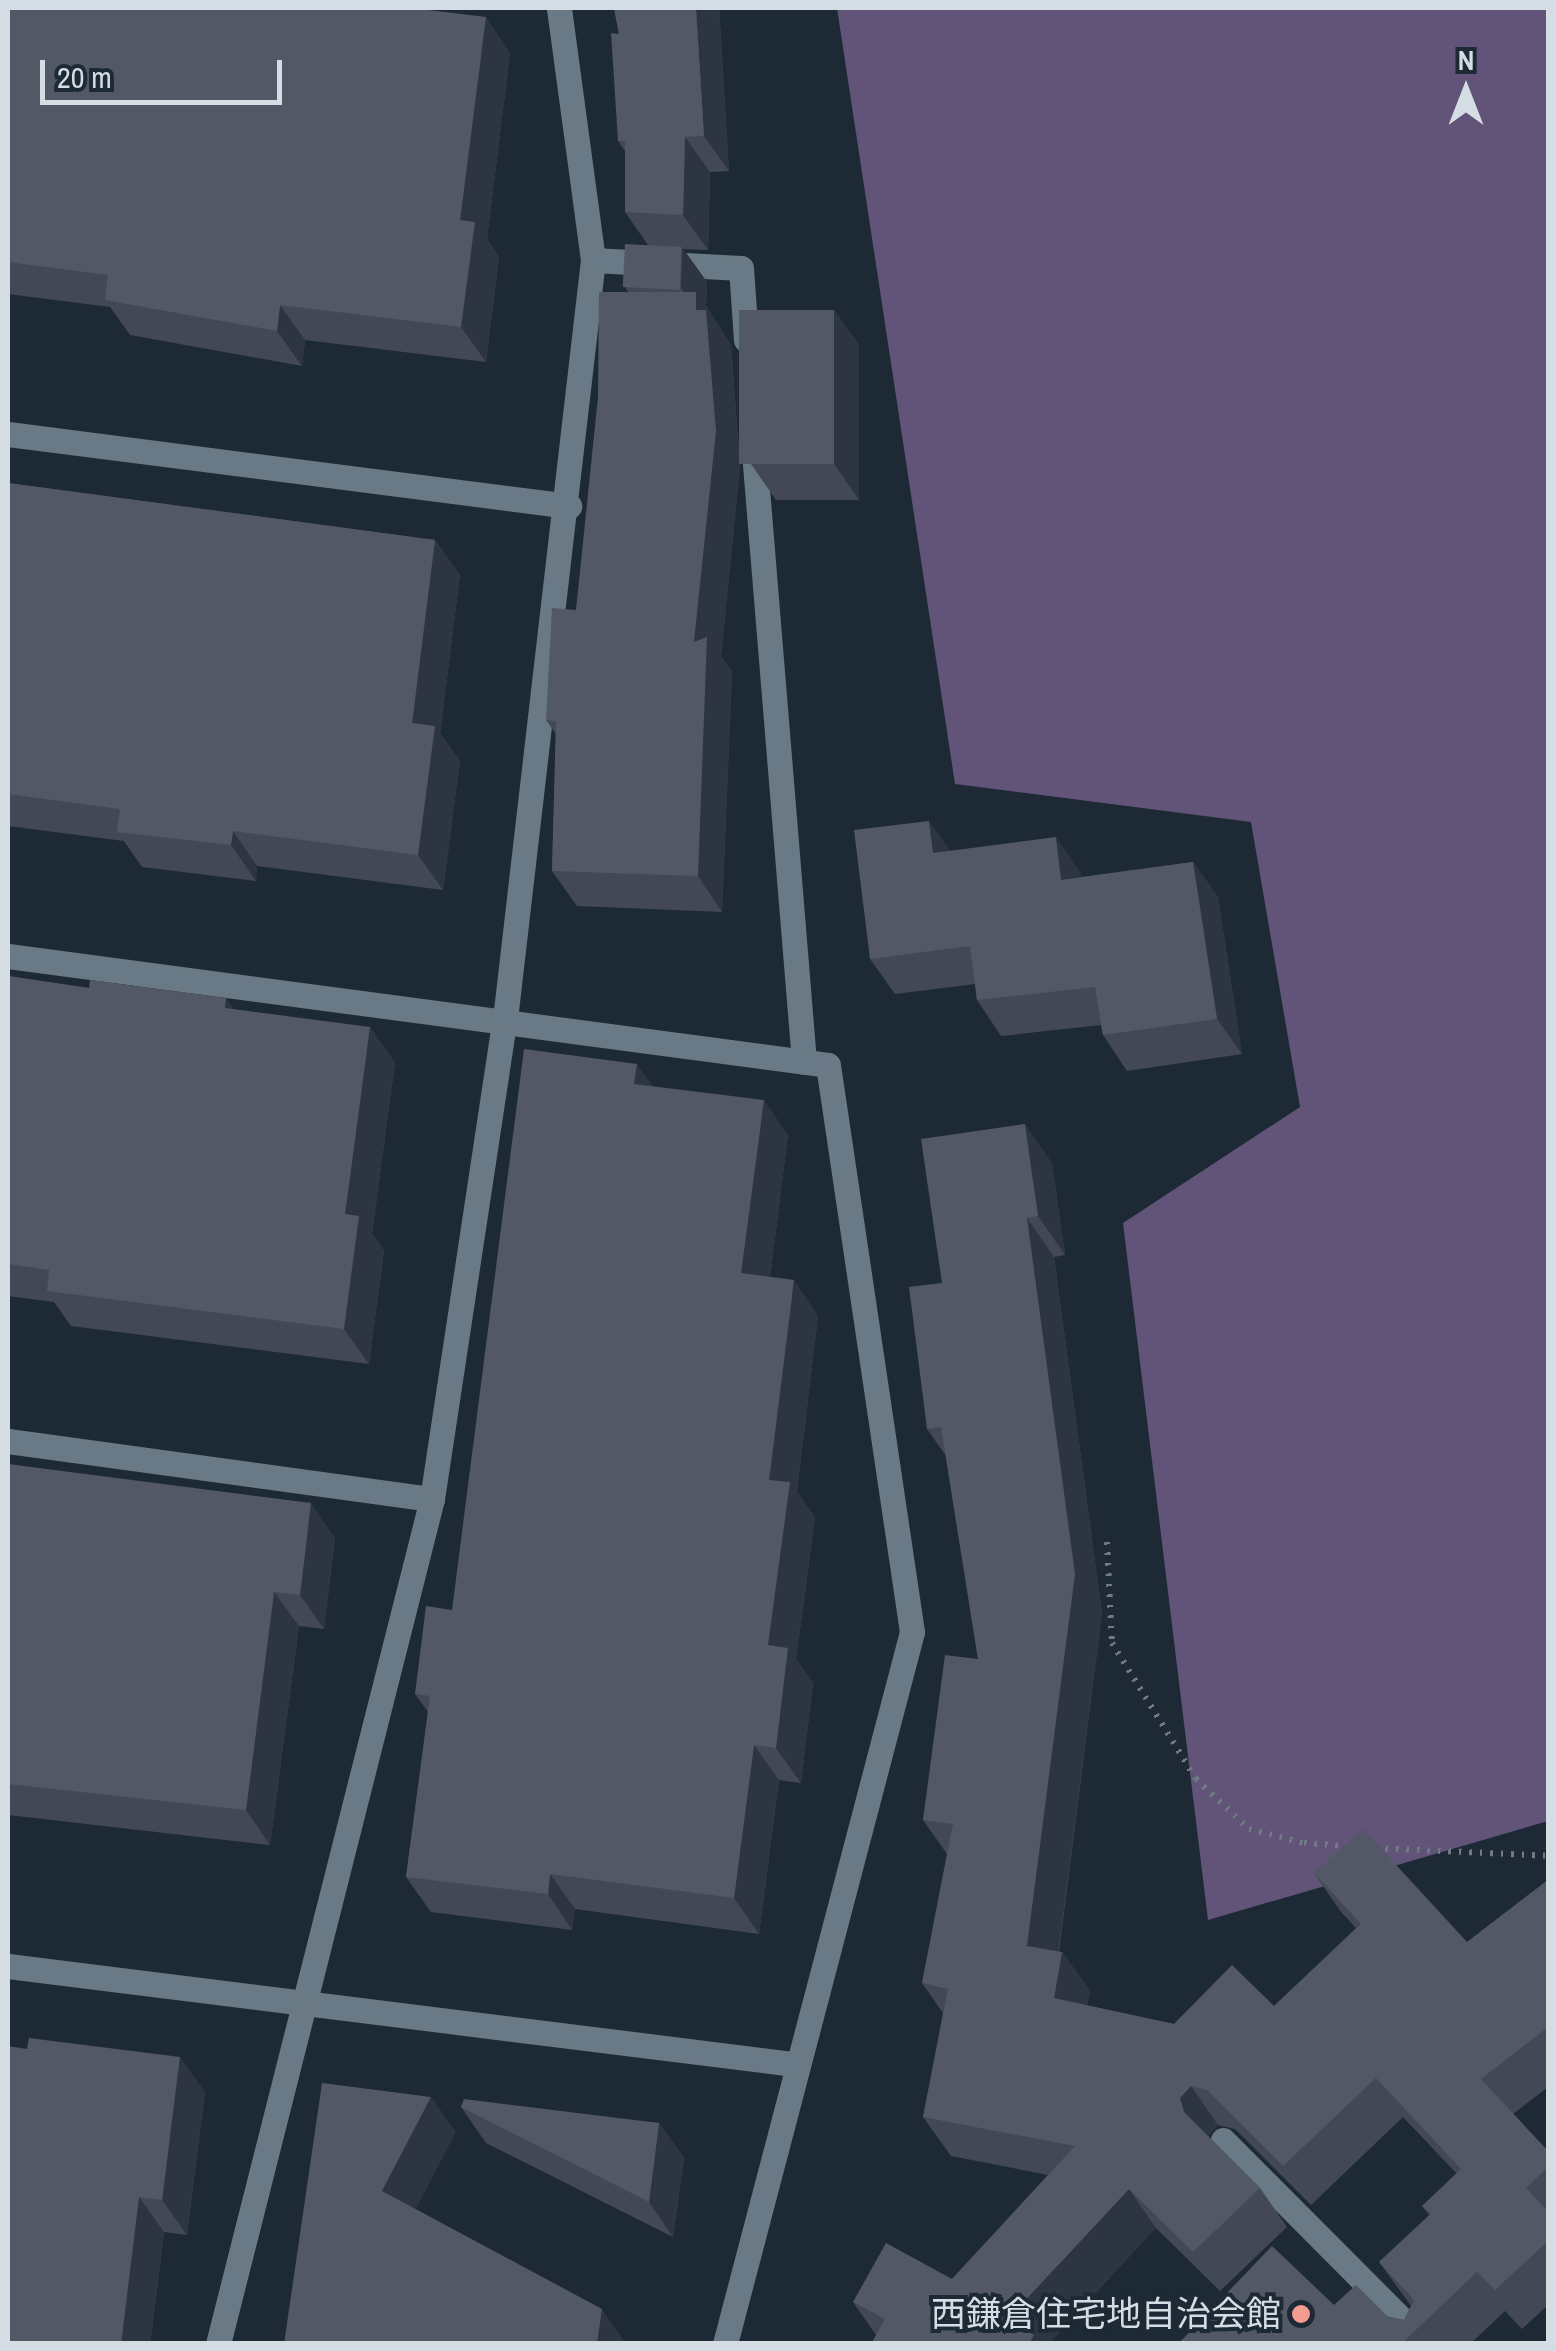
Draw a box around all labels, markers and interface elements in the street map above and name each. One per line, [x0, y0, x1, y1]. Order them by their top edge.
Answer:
scale bar [45, 40, 288, 102]
north arrow [1416, 40, 1516, 140]
text: N [1458, 41, 1474, 79]
text: 20 m [57, 57, 112, 97]
place label: 西鎌倉住宅地自治会館 [931, 2293, 1281, 2335]
marker: 西鎌倉住宅地自治会館 [1290, 2303, 1312, 2325]

